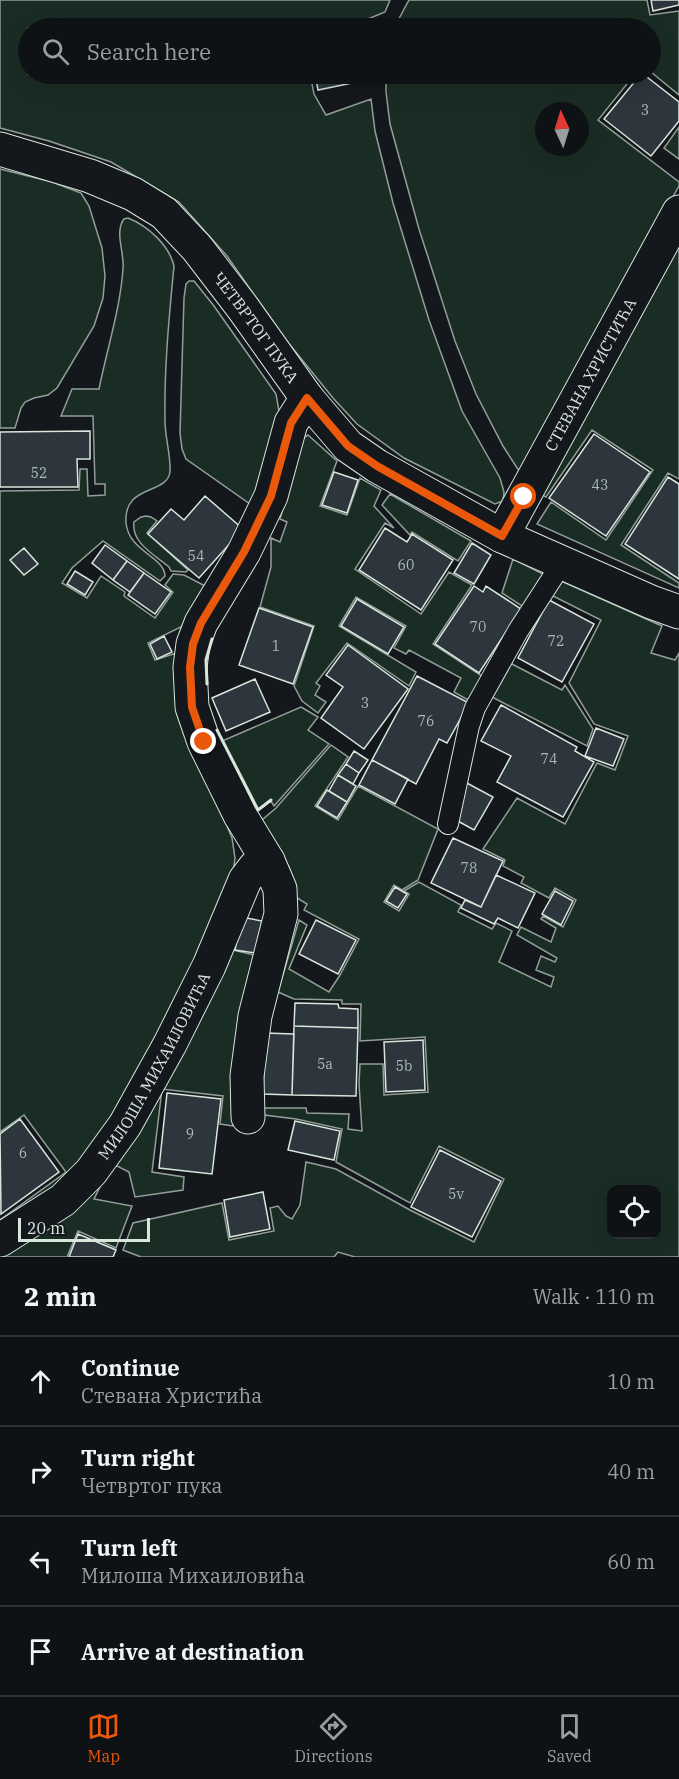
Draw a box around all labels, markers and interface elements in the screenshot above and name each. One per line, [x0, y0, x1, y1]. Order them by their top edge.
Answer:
search box [18, 18, 661, 84]
icon: search [39, 35, 72, 68]
text: Search here [87, 37, 211, 66]
house number: 3 [641, 101, 649, 119]
north arrow [535, 102, 589, 156]
street label: ЧЕТВРТОГ ПУКА [209, 268, 303, 387]
street label: СТЕВАНА ХРИСТИЋА [540, 294, 640, 455]
house number: 52 [31, 464, 47, 482]
house number: 43 [592, 476, 608, 494]
route start [510, 483, 536, 509]
house number: 54 [188, 547, 204, 565]
house number: 60 [398, 556, 414, 574]
house number: 70 [470, 618, 486, 636]
house number: 72 [548, 632, 564, 650]
house number: 1 [272, 637, 280, 655]
house number: 3 [361, 694, 369, 712]
house number: 76 [418, 712, 434, 730]
route end [190, 728, 216, 754]
house number: 74 [541, 750, 557, 768]
house number: 78 [461, 859, 477, 877]
street label: МИЛОША МИХАИЛОВИЋА [93, 969, 214, 1163]
house number: 5a [317, 1055, 333, 1073]
house number: 5b [396, 1057, 412, 1075]
house number: 9 [186, 1125, 194, 1143]
house number: 6 [19, 1144, 27, 1162]
house number: 5v [448, 1185, 464, 1203]
map controls [607, 1185, 661, 1239]
button: locate [607, 1185, 661, 1239]
scale bar [18, 1215, 150, 1242]
text: 20 m [27, 1218, 65, 1238]
text: 2 min [24, 1279, 97, 1313]
text: Walk · 110 m [533, 1283, 655, 1310]
text: Continue [81, 1353, 180, 1382]
icon: ahead [24, 1365, 57, 1398]
text: 10 m [607, 1368, 655, 1395]
text: Стевана Христића [81, 1382, 262, 1409]
text: Turn right [81, 1443, 195, 1472]
icon: right [24, 1455, 57, 1488]
text: 40 m [607, 1458, 655, 1485]
text: Четвртог пука [81, 1472, 222, 1499]
text: Turn left [81, 1533, 177, 1562]
icon: left [24, 1545, 57, 1578]
text: 60 m [607, 1548, 655, 1575]
text: Милоша Михаиловића [81, 1562, 305, 1589]
icon: arrive [24, 1635, 57, 1668]
text: Arrive at destination [81, 1637, 304, 1666]
tab: Map [87, 1710, 120, 1766]
tab: Directions [295, 1710, 373, 1766]
tab: Saved [547, 1710, 592, 1766]

